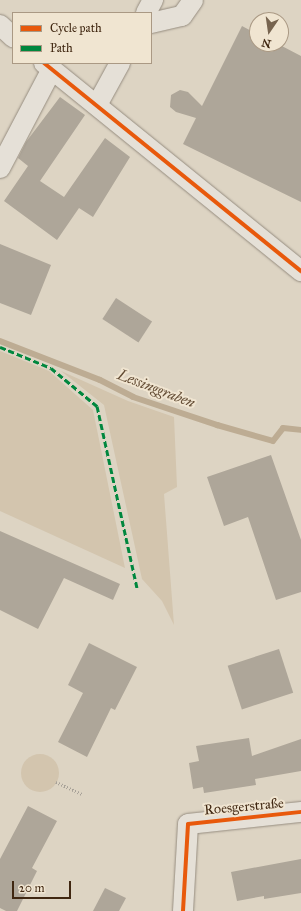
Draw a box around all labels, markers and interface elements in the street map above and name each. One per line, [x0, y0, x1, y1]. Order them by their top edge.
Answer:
legend [12, 12, 152, 64]
north arrow [249, 12, 289, 52]
text: Cycle path [50, 21, 102, 35]
text: N [260, 36, 272, 51]
text: Path [50, 41, 73, 55]
water label: Lessinggraben [115, 366, 197, 412]
street label: Roesgerstraße [204, 795, 284, 819]
scale bar [14, 873, 73, 899]
text: 20 m [19, 881, 45, 895]

